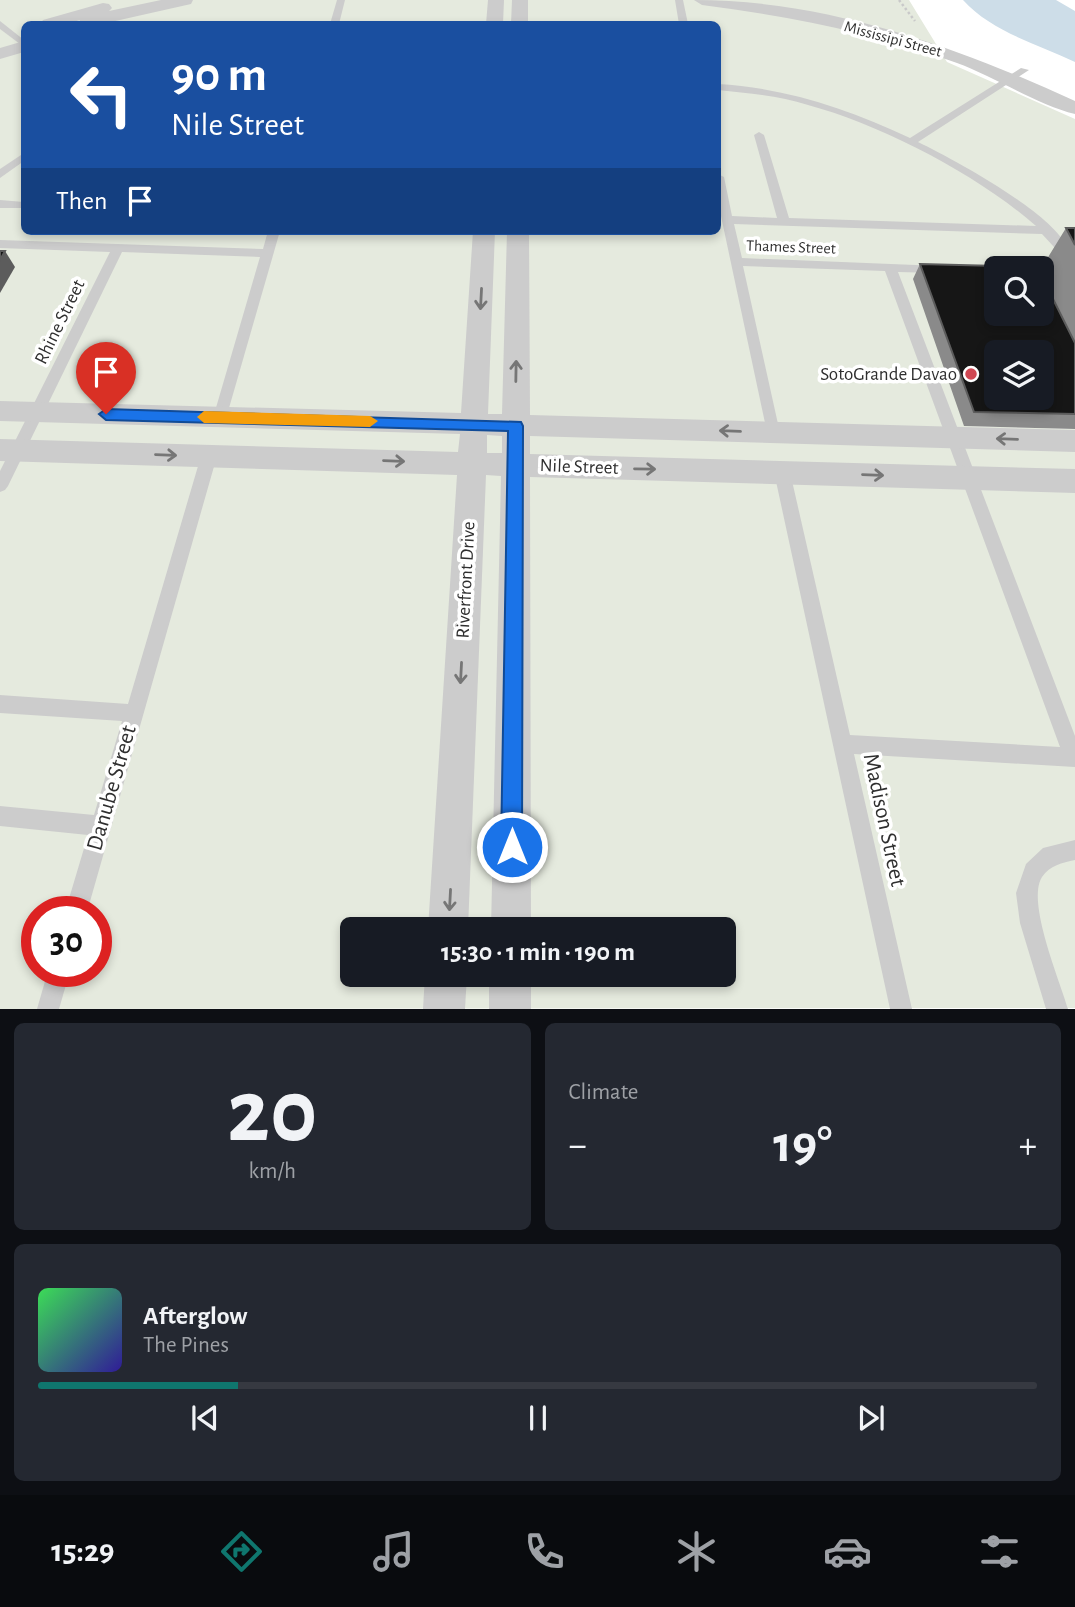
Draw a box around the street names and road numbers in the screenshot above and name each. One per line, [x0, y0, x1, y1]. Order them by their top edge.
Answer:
street label: Mississipi Street [843, 18, 943, 60]
street label: Thames Street [746, 237, 836, 257]
street label: Rhine Street [31, 277, 89, 367]
street label: Nile Street [539, 456, 619, 478]
street label: Riverfront Drive [453, 521, 479, 639]
street label: Danube Street [83, 722, 141, 853]
street label: Madison Street [859, 751, 909, 889]

